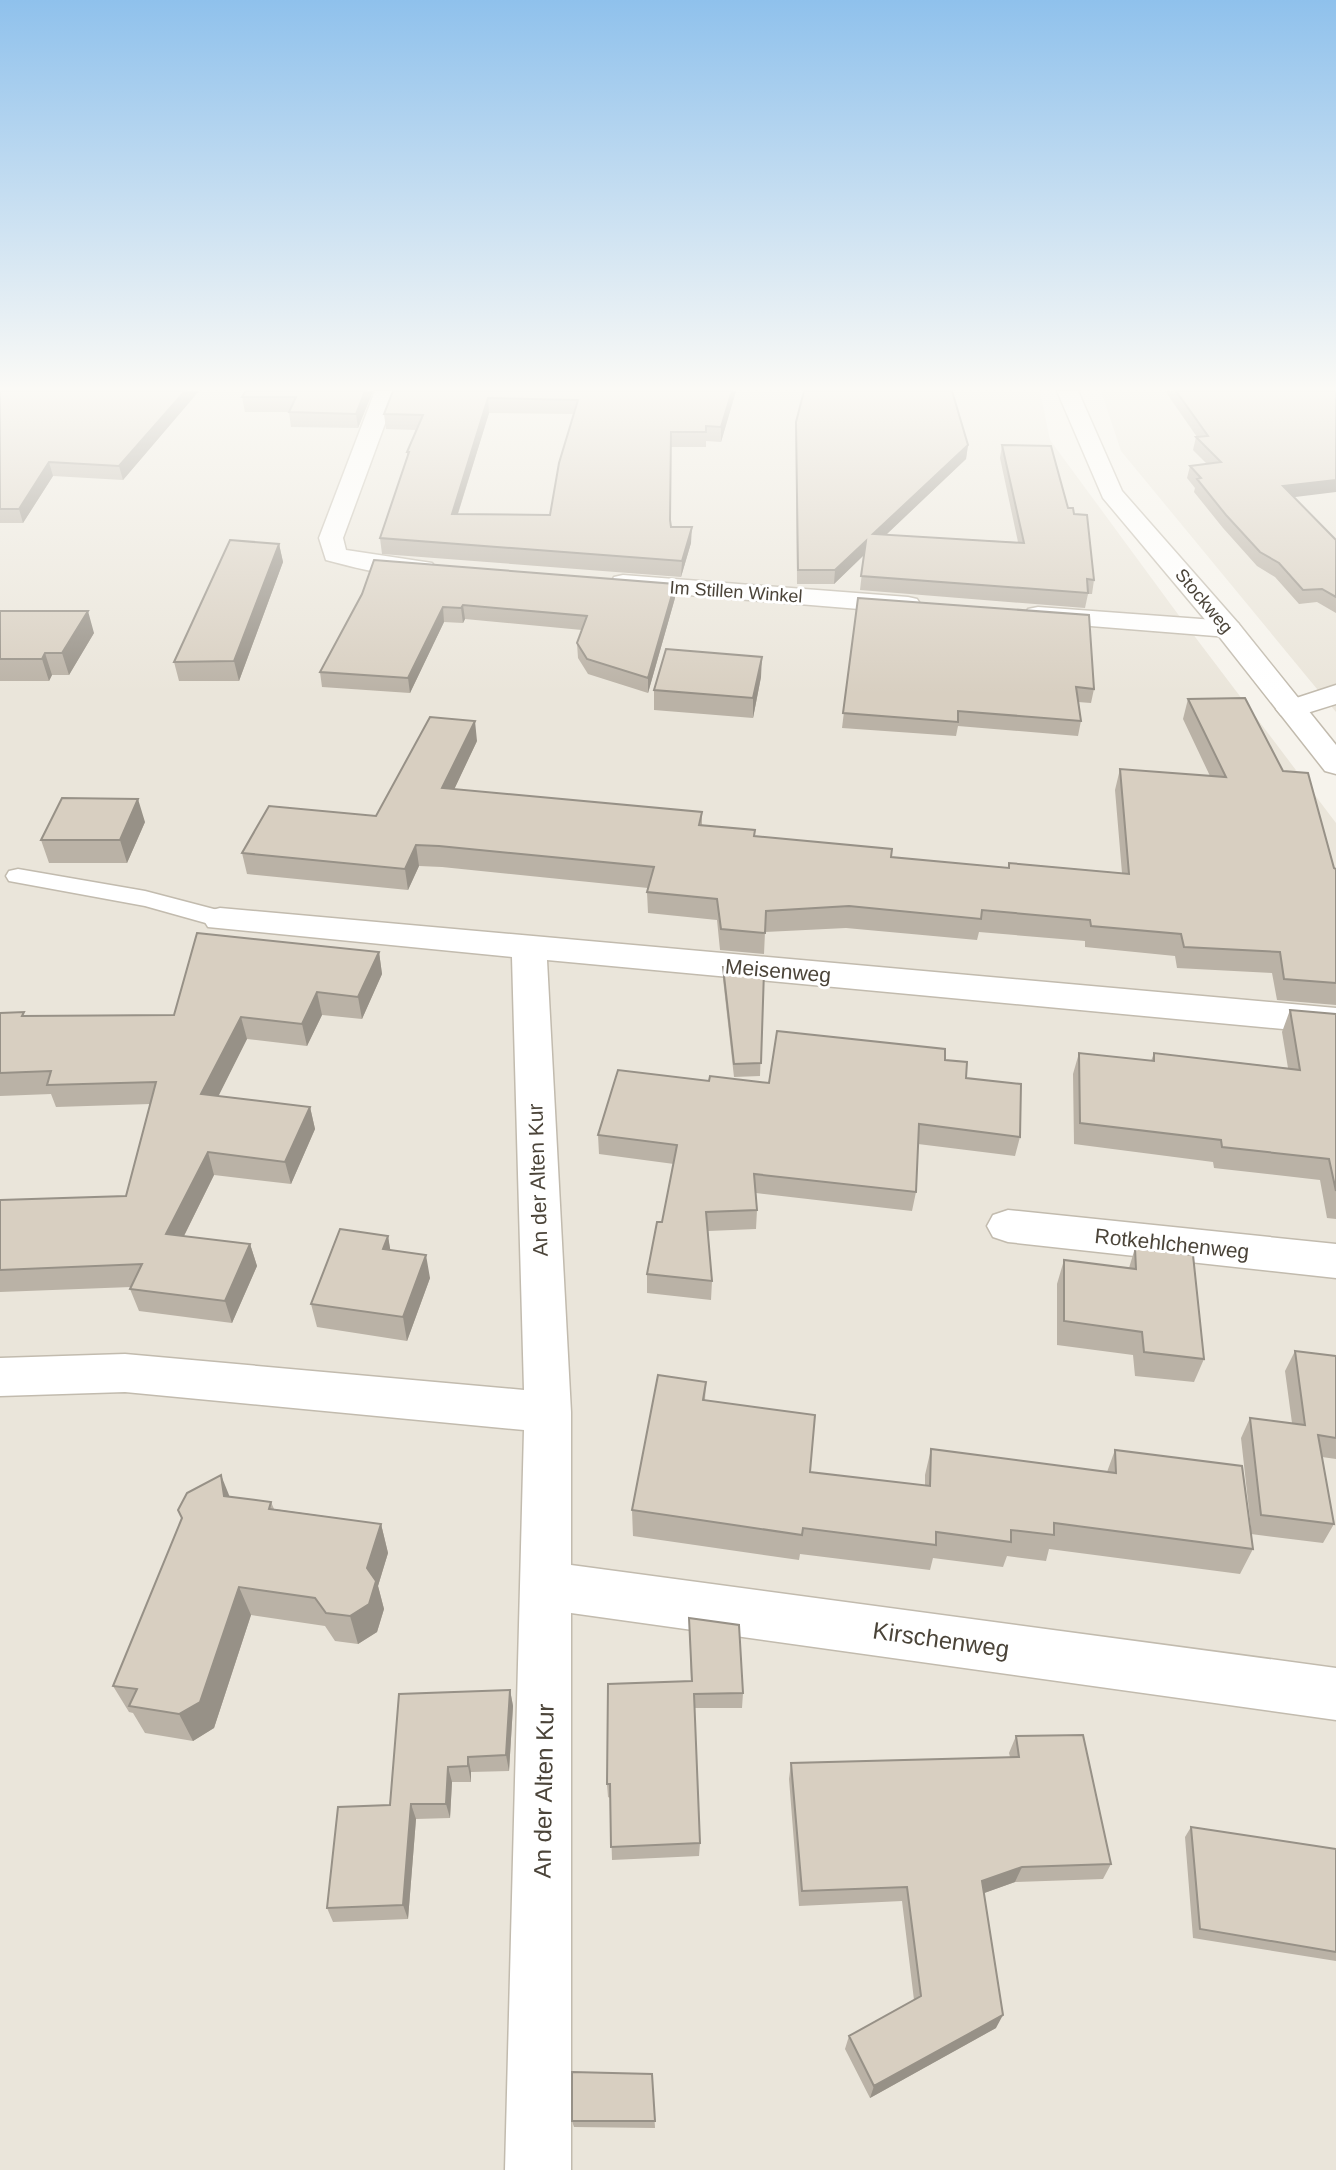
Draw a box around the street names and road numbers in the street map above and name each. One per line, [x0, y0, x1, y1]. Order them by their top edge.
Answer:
street label: Stockweg [1171, 565, 1237, 637]
street label: Im Stillen Winkel [669, 577, 803, 607]
street label: Meisenweg [724, 954, 832, 987]
street label: An der Alten Kur [523, 1103, 552, 1257]
street label: Rotkehlchenweg [1094, 1224, 1250, 1263]
street label: Kirschenweg [871, 1617, 1011, 1662]
street label: An der Alten Kur [528, 1703, 559, 1879]

